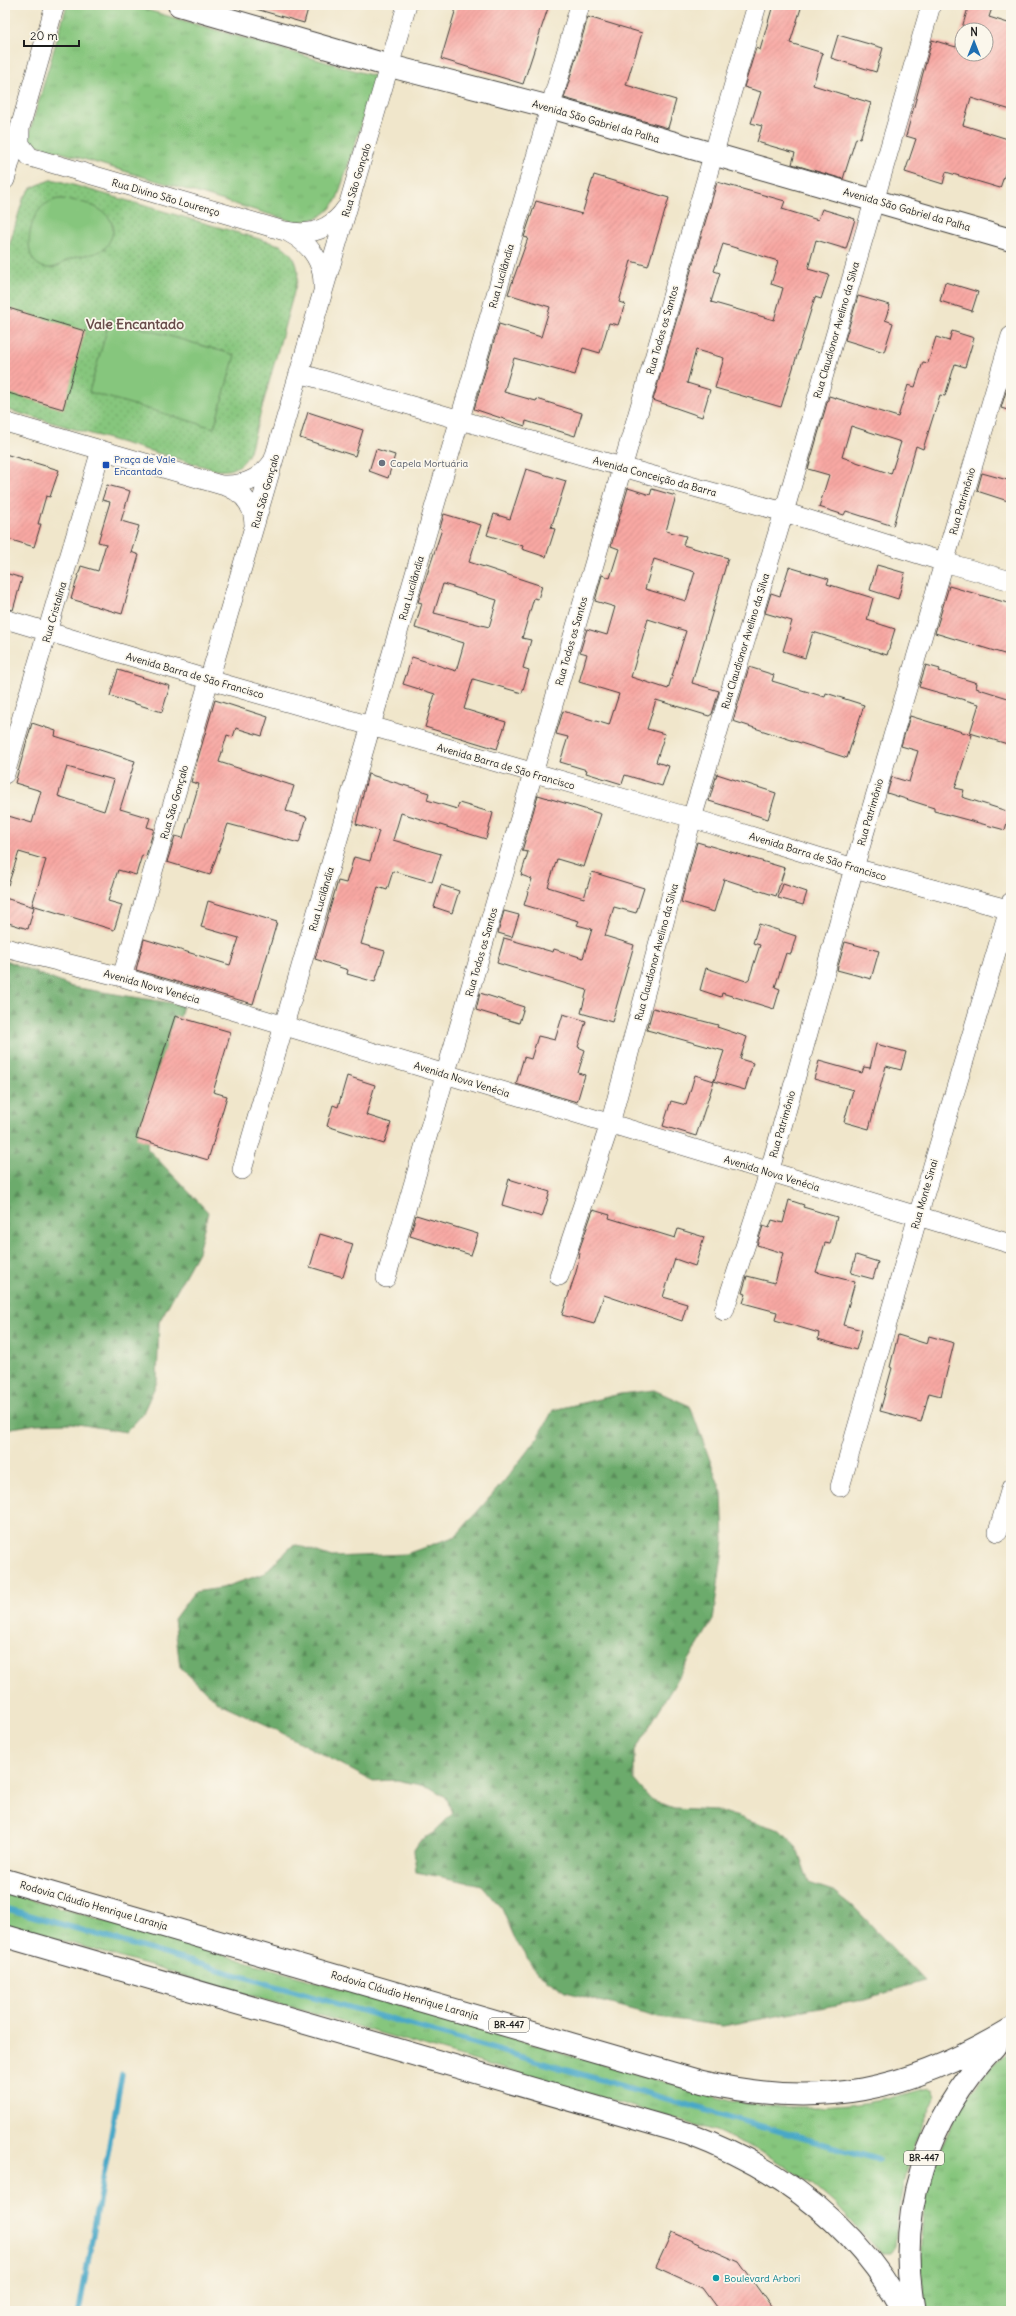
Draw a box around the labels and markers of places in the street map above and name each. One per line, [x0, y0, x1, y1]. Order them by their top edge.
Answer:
place label: Praça de Vale Encantado [114, 453, 176, 478]
place label: Capela Mortuária [390, 457, 469, 470]
marker: Capela Mortuária [377, 458, 387, 468]
marker: Praça de Vale Encantado [101, 460, 111, 470]
place label: Boulevard Arbori [724, 2272, 800, 2285]
marker: Boulevard Arbori [711, 2273, 721, 2283]

